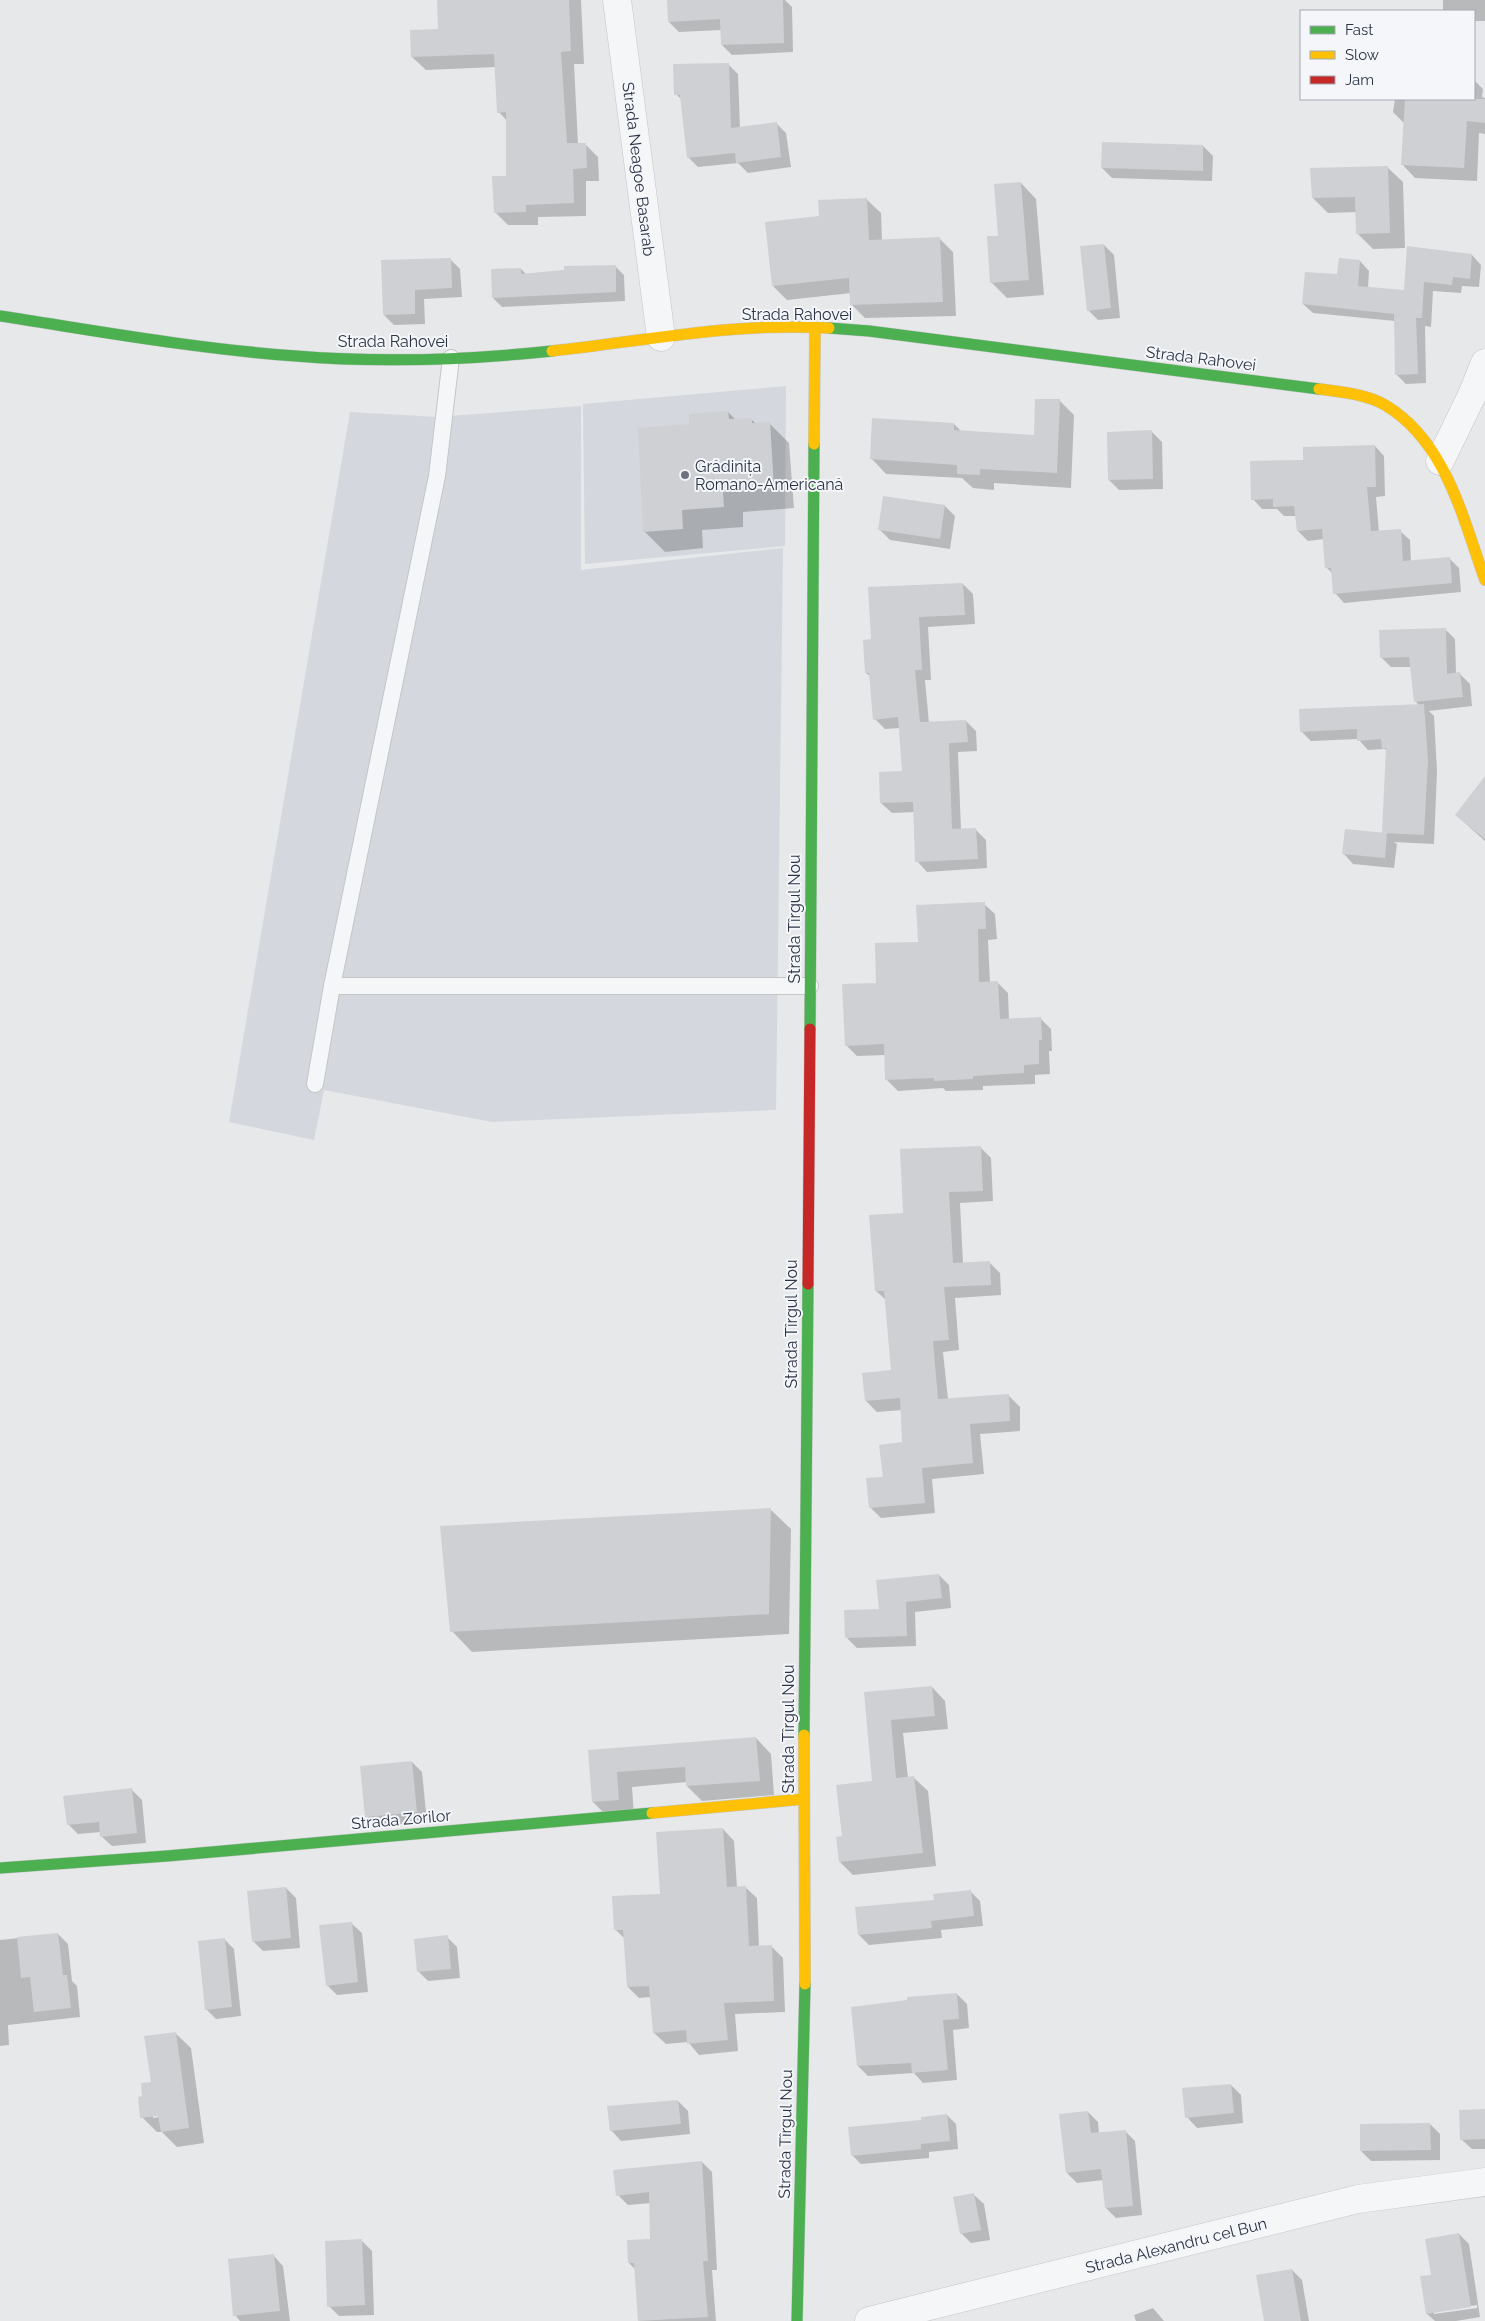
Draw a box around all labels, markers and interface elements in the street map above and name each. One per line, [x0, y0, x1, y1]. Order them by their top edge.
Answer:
legend [1300, 10, 1475, 100]
text: Fast [1345, 21, 1373, 39]
text: Slow [1345, 46, 1379, 64]
text: Jam [1345, 71, 1374, 89]
street label: Strada Neagoe Basarab [618, 81, 659, 257]
street label: Strada Rahovei [742, 305, 852, 324]
street label: Strada Rahovei [338, 332, 448, 351]
street label: Strada Rahovei [1145, 342, 1257, 375]
place label: Grădinița Romano-Americană [695, 457, 843, 494]
marker: Grădinița Romano-Americană [679, 469, 691, 481]
street label: Strada Tîrgul Nou [785, 854, 804, 984]
street label: Strada Tîrgul Nou [782, 1259, 801, 1389]
street label: Strada Tîrgul Nou [779, 1664, 798, 1794]
street label: Strada Zorilor [350, 1806, 452, 1833]
street label: Strada Tîrgul Nou [775, 2069, 796, 2199]
street label: Strada Alexandru cel Bun [1083, 2214, 1269, 2277]

